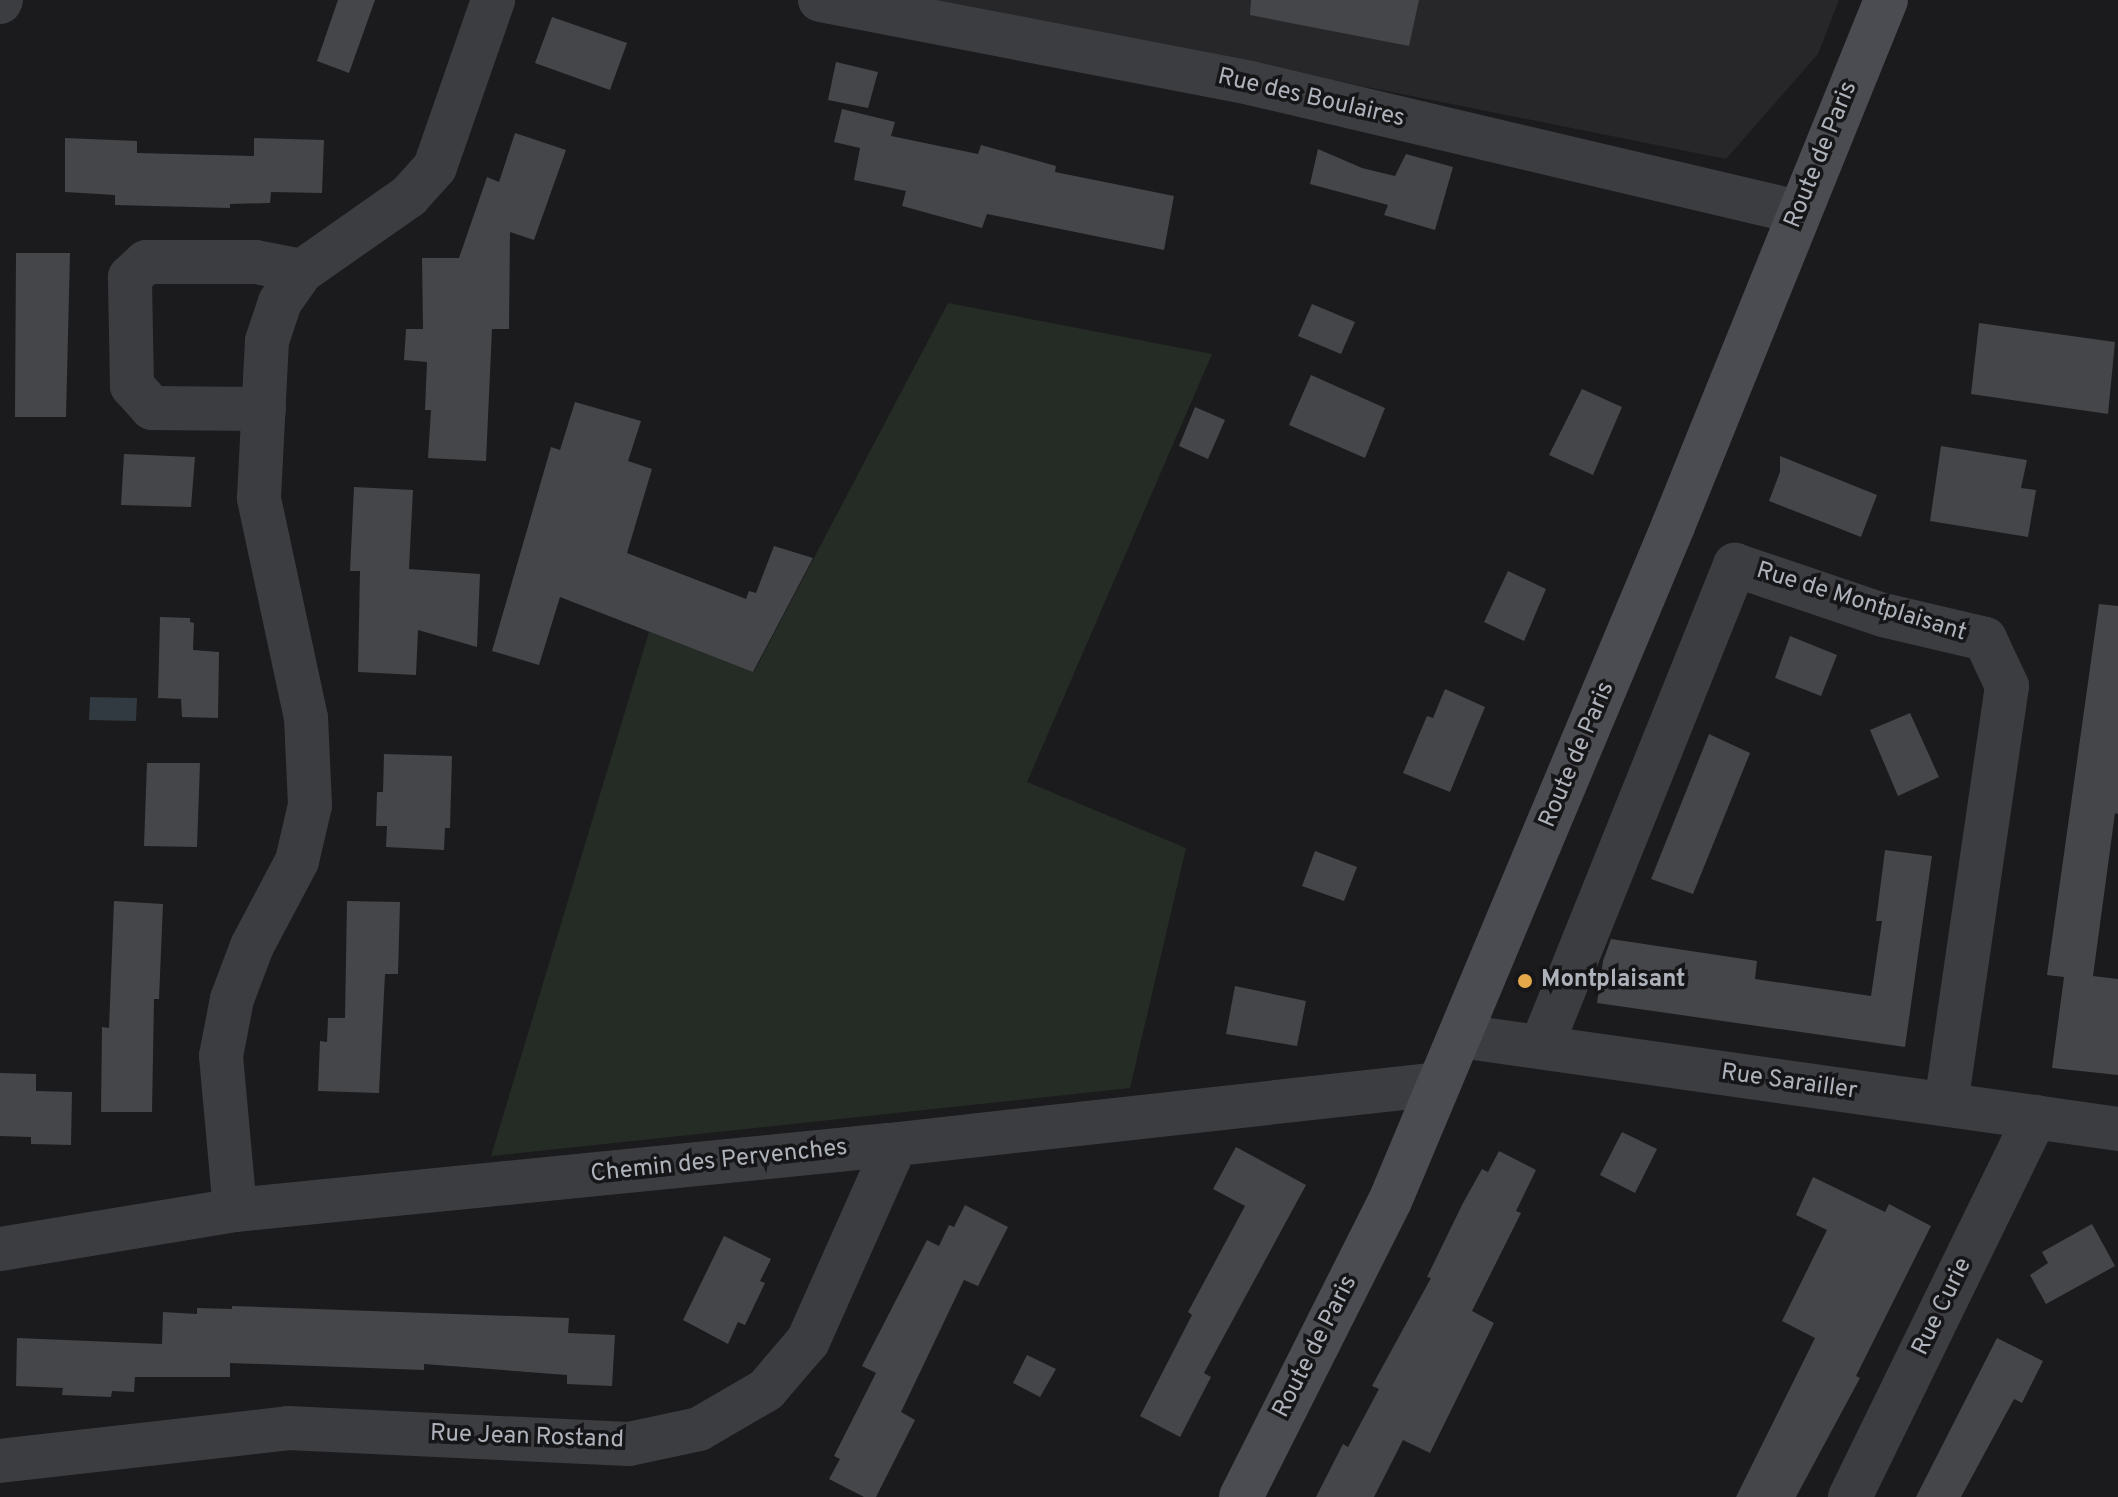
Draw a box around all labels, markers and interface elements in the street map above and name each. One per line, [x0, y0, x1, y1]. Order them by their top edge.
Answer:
street label: Rue des Boulaires [1215, 63, 1407, 135]
street label: Route de Paris [1779, 77, 1865, 233]
street label: Rue de Montplaisant [1752, 557, 1970, 649]
street label: Route de Paris [1534, 678, 1622, 832]
place label: Montplaisant [1541, 967, 1685, 995]
marker: Montplaisant [1516, 972, 1534, 990]
street label: Rue Sarailler [1719, 1059, 1859, 1107]
street label: Chemin des Pervenches [589, 1134, 849, 1190]
street label: Rue Curie [1907, 1254, 1979, 1360]
street label: Route de Paris [1268, 1271, 1364, 1423]
street label: Rue Jean Rostand [429, 1420, 625, 1456]

